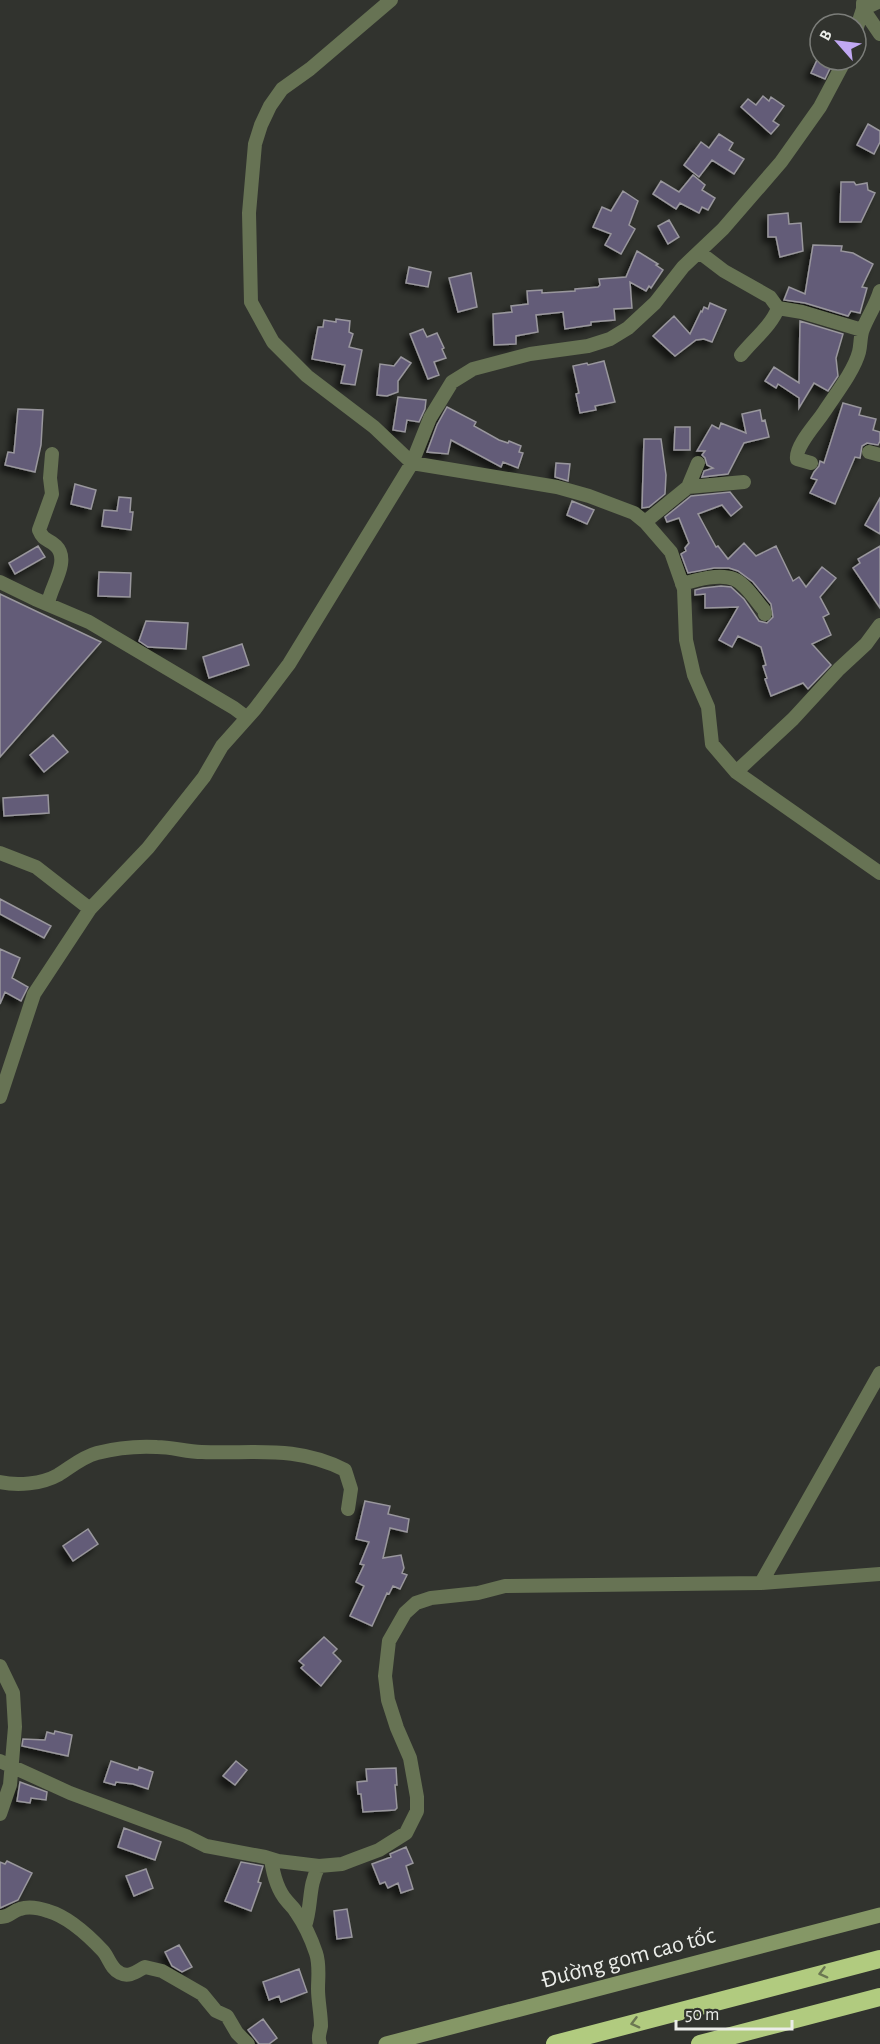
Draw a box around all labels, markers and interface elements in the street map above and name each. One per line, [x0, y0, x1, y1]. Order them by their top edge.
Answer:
north arrow [808, 12, 868, 72]
text: B [816, 28, 835, 43]
street label: Đường gom cao tốc [538, 1923, 718, 1993]
one-way arrow [819, 1966, 829, 1979]
scale bar [676, 1993, 792, 2031]
text: 50 m [685, 2006, 719, 2024]
one-way arrow [630, 2016, 641, 2028]

